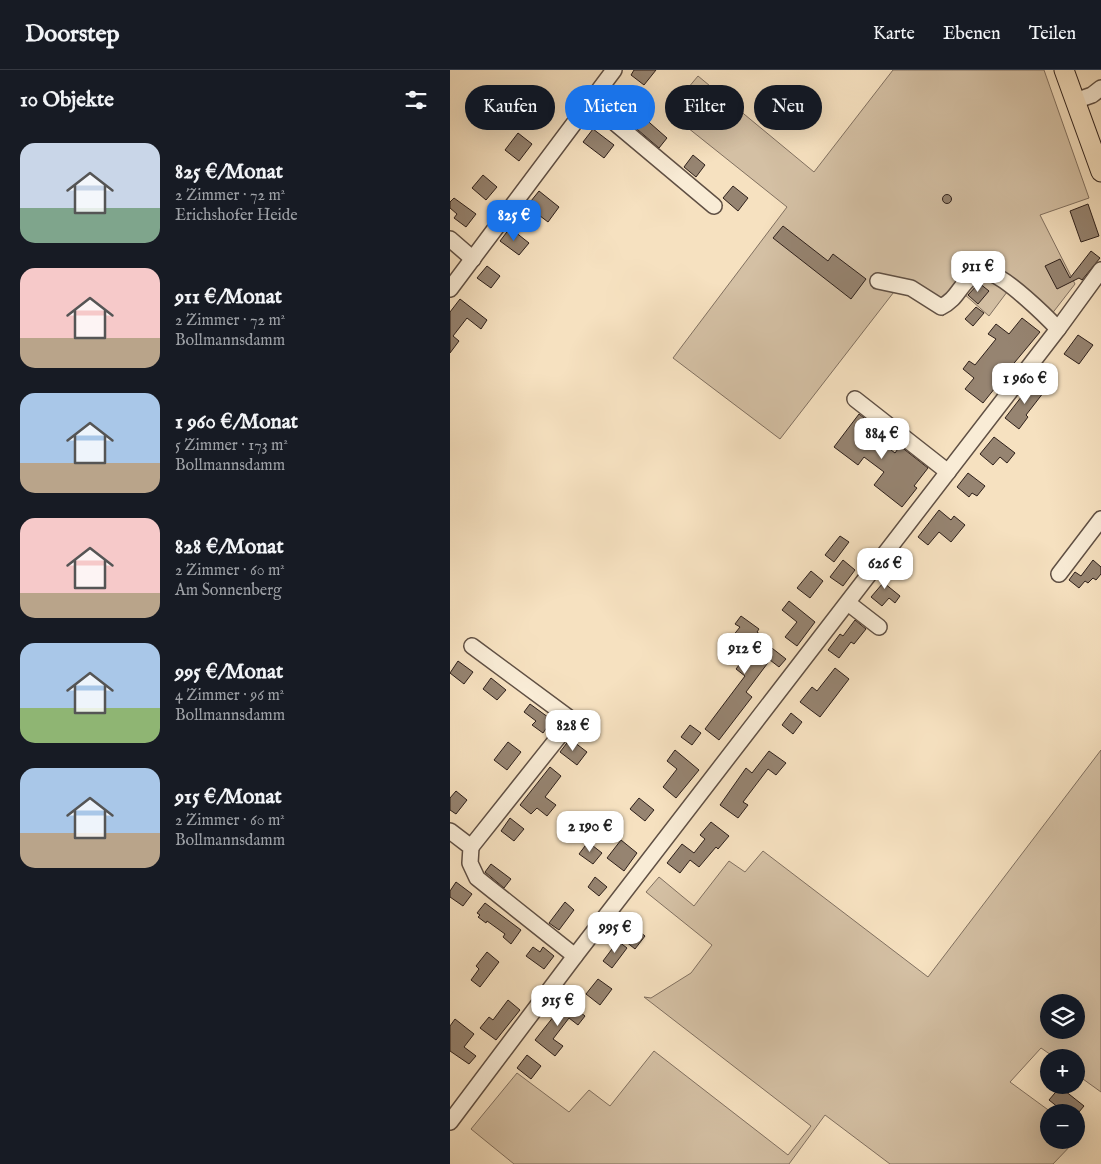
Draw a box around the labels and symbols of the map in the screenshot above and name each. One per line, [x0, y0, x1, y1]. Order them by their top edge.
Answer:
pin: 825 € [479, 200, 549, 242]
pin: 911 € [943, 250, 1013, 293]
pin: 1 960 € [979, 362, 1071, 405]
pin: 884 € [847, 418, 917, 460]
pin: 626 € [850, 548, 920, 590]
pin: 912 € [710, 632, 780, 675]
pin: 828 € [538, 710, 608, 752]
pin: 2 190 € [544, 810, 636, 853]
pin: 995 € [580, 912, 650, 954]
pin: 915 € [523, 984, 593, 1027]

